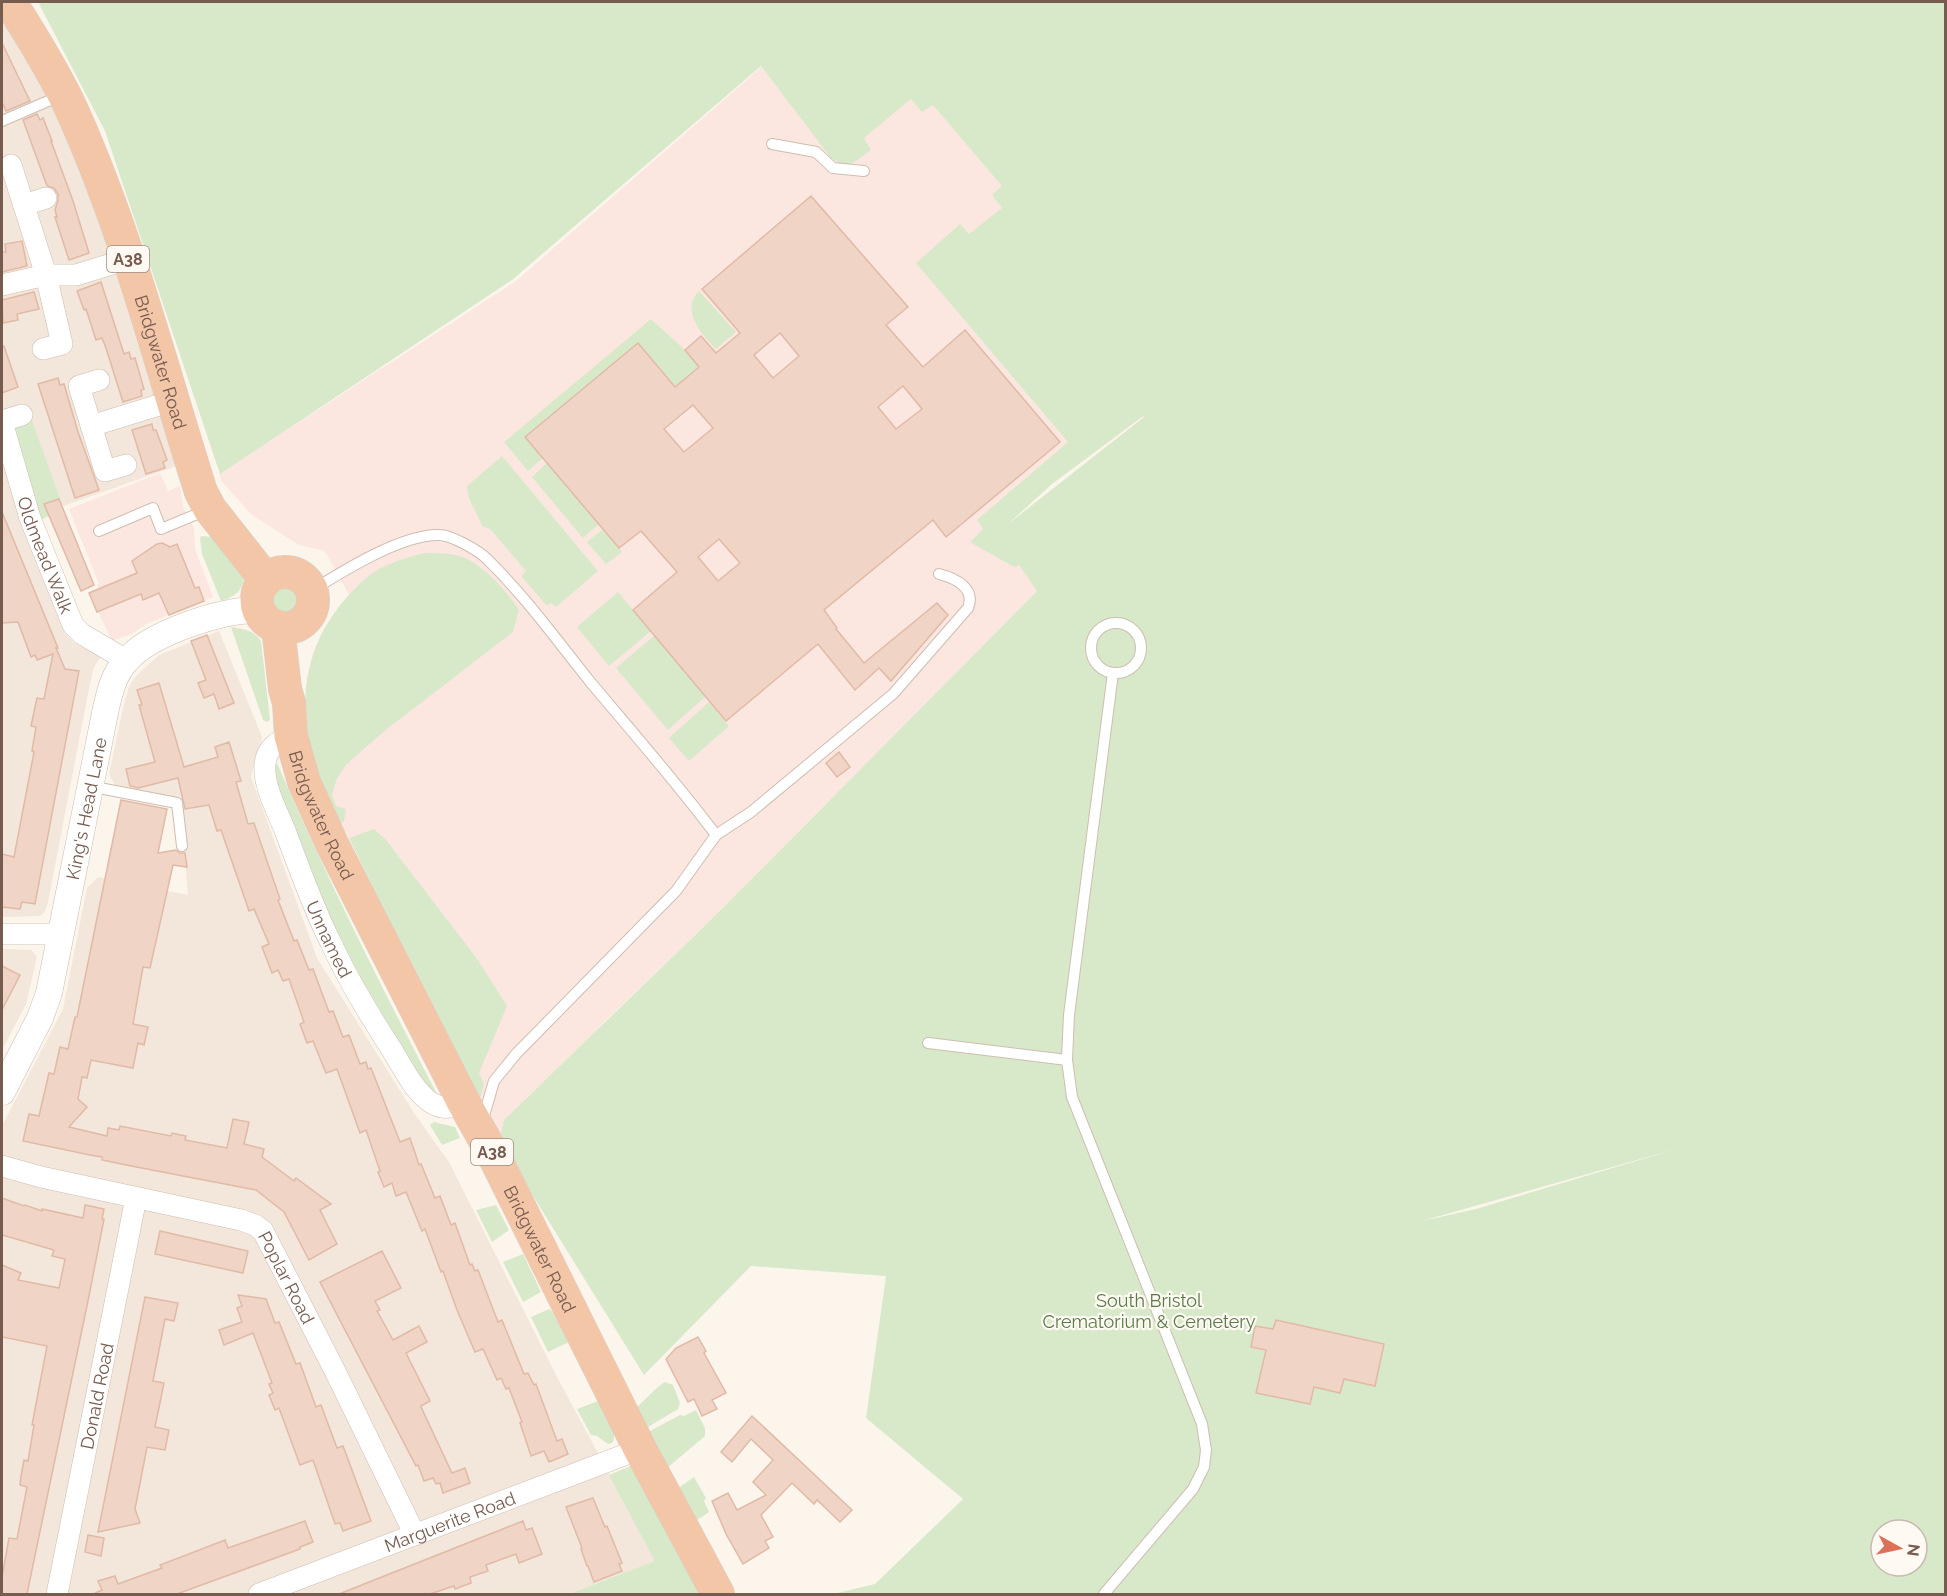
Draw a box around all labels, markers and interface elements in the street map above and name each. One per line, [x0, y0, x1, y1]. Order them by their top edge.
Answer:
road number: A38 [107, 246, 149, 272]
street label: Bridgwater Road [131, 292, 191, 432]
street label: Oldmead Walk [14, 494, 78, 617]
street label: King's Head Lane [61, 735, 110, 881]
street label: Bridgwater Road [285, 748, 359, 883]
street label: Unnamed [302, 897, 357, 981]
road number: A38 [471, 1139, 513, 1165]
street label: Bridgwater Road [500, 1182, 581, 1316]
street label: Poplar Road [254, 1227, 319, 1327]
park label: South Bristol Crematorium & Cemetery [1043, 1290, 1256, 1332]
street label: Donald Road [76, 1341, 117, 1451]
street label: Marguerite Road [381, 1487, 518, 1556]
north arrow [1869, 1518, 1929, 1578]
text: N [1903, 1543, 1924, 1557]

